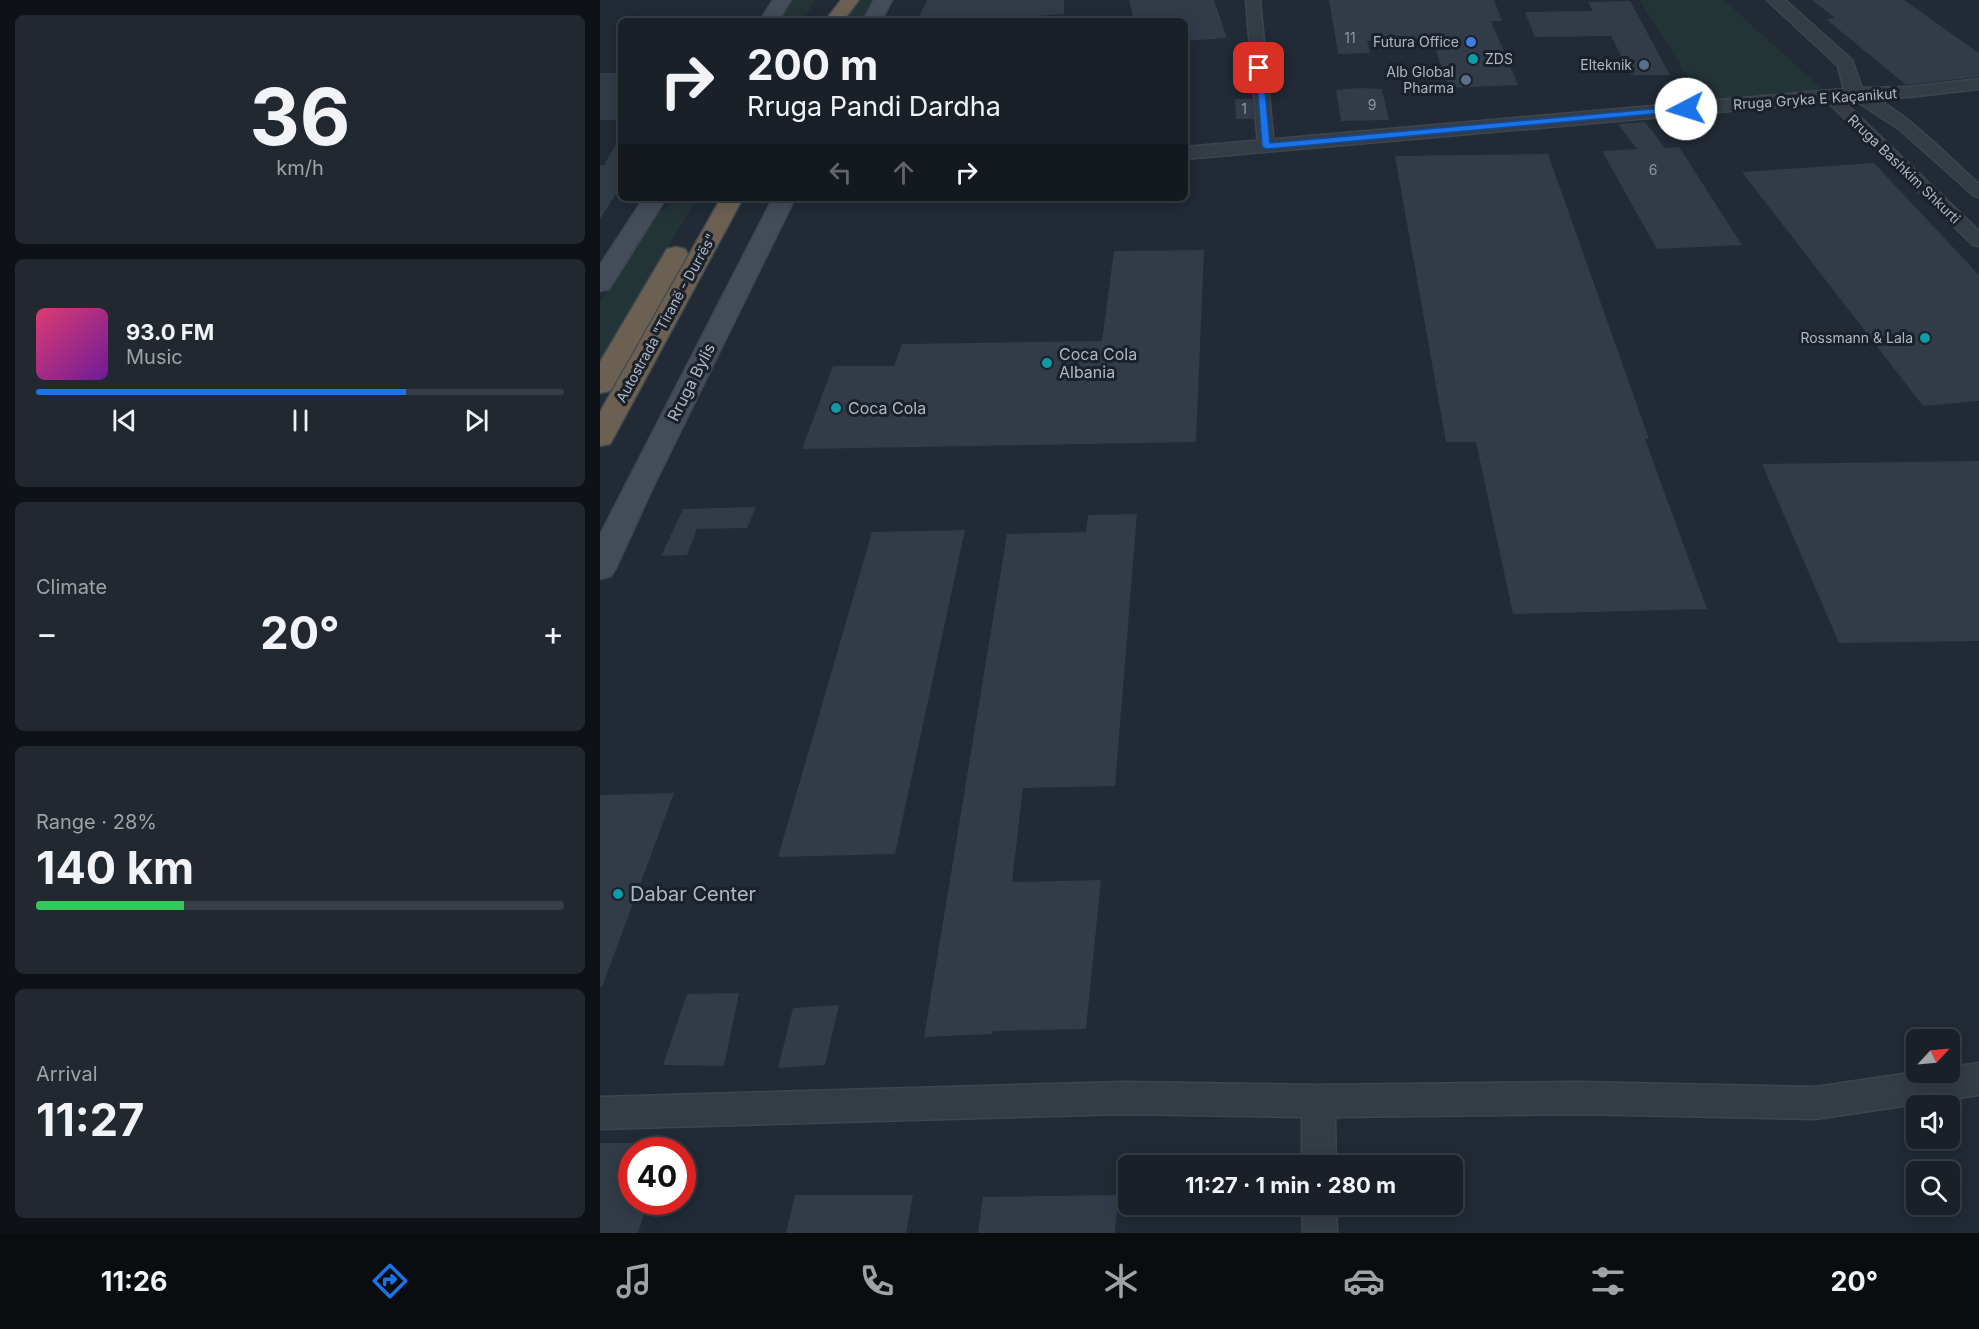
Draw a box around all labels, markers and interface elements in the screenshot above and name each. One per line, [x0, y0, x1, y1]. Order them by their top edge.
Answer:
house number: 11 [1344, 29, 1356, 46]
place label: Futura Office [1373, 33, 1459, 50]
marker: Futura Office [1464, 35, 1478, 49]
text: 200 m [747, 39, 878, 90]
icon: right [648, 42, 726, 120]
pin [1233, 42, 1284, 93]
place label: ZDS [1485, 50, 1513, 67]
icon: arrive [1242, 51, 1275, 84]
marker: ZDS [1466, 52, 1480, 66]
place label: Elteknik [1580, 56, 1632, 73]
marker: Elteknik [1637, 58, 1651, 72]
place label: Alb Global Pharma [1386, 63, 1454, 96]
text: 36 [249, 69, 351, 164]
marker: Alb Global Pharma [1459, 73, 1473, 87]
position arrow [1654, 77, 1718, 141]
street label: Rruga Gryka E Kaçanikut [1733, 84, 1898, 113]
text: Rruga Pandi Dardha [747, 90, 1001, 123]
house number: 9 [1368, 96, 1376, 113]
house number: 1 [1241, 100, 1247, 117]
street label: Rruga Bashkim Shkurti [1845, 111, 1964, 227]
text: km/h [276, 156, 324, 180]
icon: left [824, 156, 857, 189]
icon: ahead [887, 156, 920, 189]
icon: right [950, 156, 983, 189]
house number: 6 [1649, 161, 1657, 178]
street label: Autostrada "Tiranë - Durrës" [612, 231, 719, 405]
text: 93.0 FM [126, 319, 214, 345]
place label: Rossmann & Lala [1800, 329, 1913, 346]
marker: Rossmann & Lala [1918, 331, 1932, 345]
street label: Rruga Bylis [663, 340, 719, 424]
place label: Coca Cola Albania [1059, 344, 1137, 382]
text: Music [126, 345, 183, 369]
marker: Coca Cola Albania [1040, 356, 1054, 370]
place label: Coca Cola [848, 398, 926, 418]
marker: Coca Cola [829, 401, 843, 415]
icon: previous [108, 404, 141, 437]
icon: pause [284, 404, 317, 437]
icon: next [460, 404, 493, 437]
text: Climate [36, 575, 107, 599]
text: 20° [260, 605, 340, 660]
text: − [36, 613, 58, 653]
text: + [542, 613, 564, 653]
text: Range · 28% [36, 810, 157, 834]
text: 140 km [36, 840, 194, 895]
place label: Dabar Center [630, 882, 757, 906]
marker: Dabar Center [611, 887, 625, 901]
north arrow [1906, 1029, 1960, 1083]
map controls [1906, 1029, 1960, 1215]
text: Arrival [36, 1062, 98, 1086]
text: 11:27 [36, 1092, 144, 1147]
button: sound [1906, 1095, 1960, 1149]
speed limit sign: 40 [618, 1137, 696, 1215]
button: search [1906, 1161, 1960, 1215]
text: 11:27 · 1 min · 280 m [1185, 1172, 1396, 1198]
icon: directions [369, 1260, 411, 1302]
icon: music [613, 1260, 655, 1302]
icon: phone [856, 1260, 898, 1302]
icon: climate [1100, 1260, 1142, 1302]
icon: car [1343, 1260, 1385, 1302]
icon: filters [1587, 1260, 1629, 1302]
text: 11:26 [101, 1265, 168, 1298]
text: 20° [1831, 1265, 1878, 1298]

